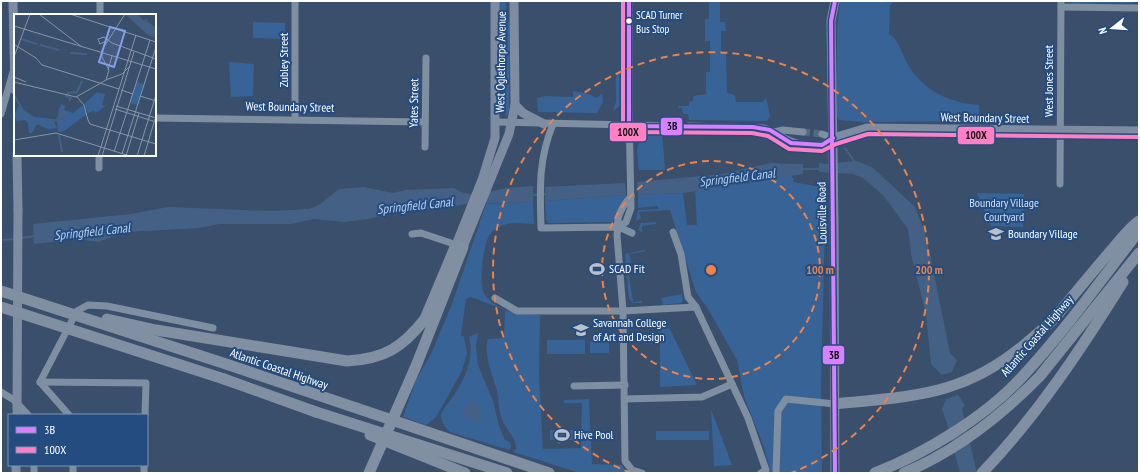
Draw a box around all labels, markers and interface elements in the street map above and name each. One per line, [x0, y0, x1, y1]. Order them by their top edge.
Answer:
place label: SCAD Turner Bus Stop [636, 8, 683, 36]
north arrow [1092, 8, 1132, 48]
street label: West Oglethorpe Avenue [492, 11, 509, 113]
inset map [14, 14, 156, 156]
marker: SCAD Turner Bus Stop [624, 16, 634, 26]
text: N [1095, 26, 1110, 36]
street label: Zubley Street [276, 32, 291, 87]
street label: West Jones Street [1041, 44, 1056, 117]
street label: Yates Street [406, 78, 421, 128]
street label: West Boundary Street [246, 98, 335, 115]
street label: West Boundary Street [941, 109, 1030, 126]
line badge: 3B [660, 117, 683, 136]
text: 3B [667, 119, 678, 133]
line badge: 100X [609, 122, 647, 142]
text: 100X [617, 125, 639, 139]
line badge: 100X [957, 126, 995, 145]
text: 100X [965, 128, 987, 142]
water label: Springfield Canal [698, 164, 778, 191]
street label: Louisville Road [813, 182, 830, 244]
water label: Springfield Canal [376, 193, 456, 218]
park label: Boundary Village Courtyard [969, 195, 1039, 224]
water label: Springfield Canal [53, 219, 133, 244]
school or university icon: Boundary Village [987, 225, 1005, 243]
place label: Boundary Village [1008, 226, 1078, 241]
sports icon: SCAD Fit [588, 260, 606, 278]
place label: SCAD Fit [609, 261, 645, 276]
text: 100 m [806, 262, 834, 277]
text: 200 m [915, 262, 943, 277]
centre of rings [704, 263, 718, 277]
street label: Atlantic Coastal Highway [997, 292, 1076, 379]
place label: Savannah College of Art and Design [593, 315, 667, 344]
school or university icon: Savannah College of Art and Design [572, 321, 590, 339]
street label: Atlantic Coastal Highway [228, 345, 331, 392]
line badge: 3B [822, 345, 845, 365]
text: 3B [829, 348, 840, 362]
legend [8, 414, 148, 466]
text: 3B [44, 422, 55, 437]
sports icon: Hive Pool [553, 426, 571, 444]
place label: Hive Pool [574, 427, 614, 442]
text: 100X [44, 442, 66, 457]

